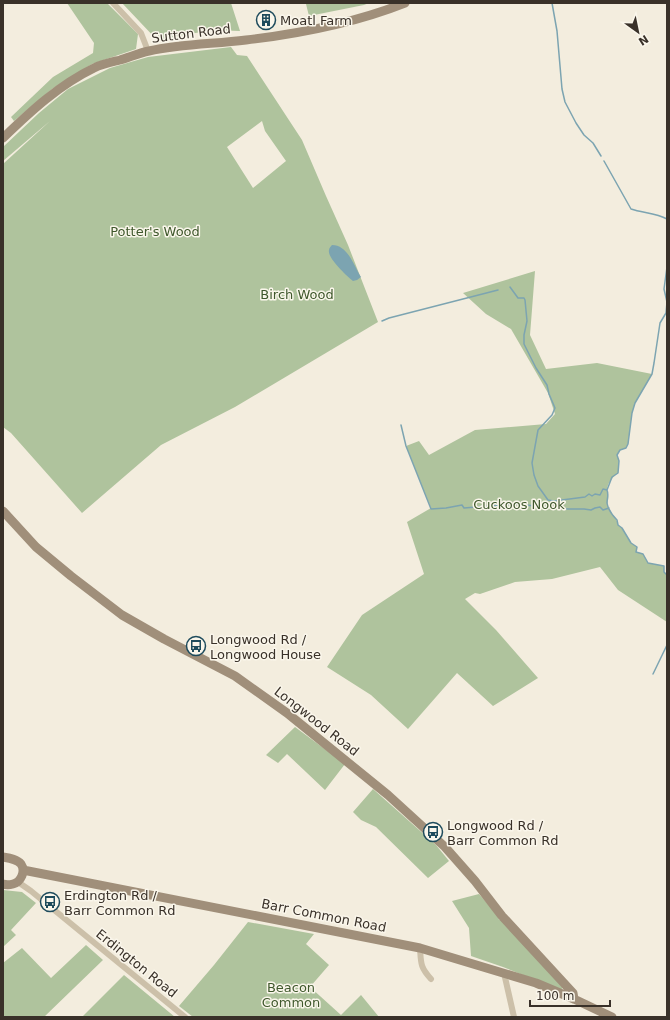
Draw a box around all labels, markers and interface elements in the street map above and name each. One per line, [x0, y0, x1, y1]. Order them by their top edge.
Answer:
building icon: Moatl Farm [255, 9, 277, 31]
north arrow [618, 12, 658, 52]
place label: Moatl Farm [280, 13, 352, 28]
street label: Sutton Road [151, 21, 231, 46]
text: N [636, 32, 651, 48]
park label: Potter's Wood [110, 224, 200, 239]
park label: Birch Wood [260, 287, 334, 302]
park label: Cuckoos Nook [473, 497, 565, 512]
place label: Longwood Rd / Longwood House [210, 632, 321, 662]
bus stop icon: Longwood Rd / Longwood House [185, 635, 207, 657]
street label: Longwood Road [271, 684, 362, 759]
place label: Longwood Rd / Barr Common Rd [447, 818, 558, 848]
bus stop icon: Longwood Rd / Barr Common Rd [422, 821, 444, 843]
place label: Erdington Rd / Barr Common Rd [64, 888, 175, 918]
bus stop icon: Erdington Rd / Barr Common Rd [39, 891, 61, 913]
street label: Barr Common Road [260, 896, 388, 935]
street label: Erdington Road [93, 926, 180, 1001]
park label: Beacon Common [262, 980, 320, 1010]
scale bar [530, 982, 610, 1008]
text: 100 m [536, 989, 574, 1003]

